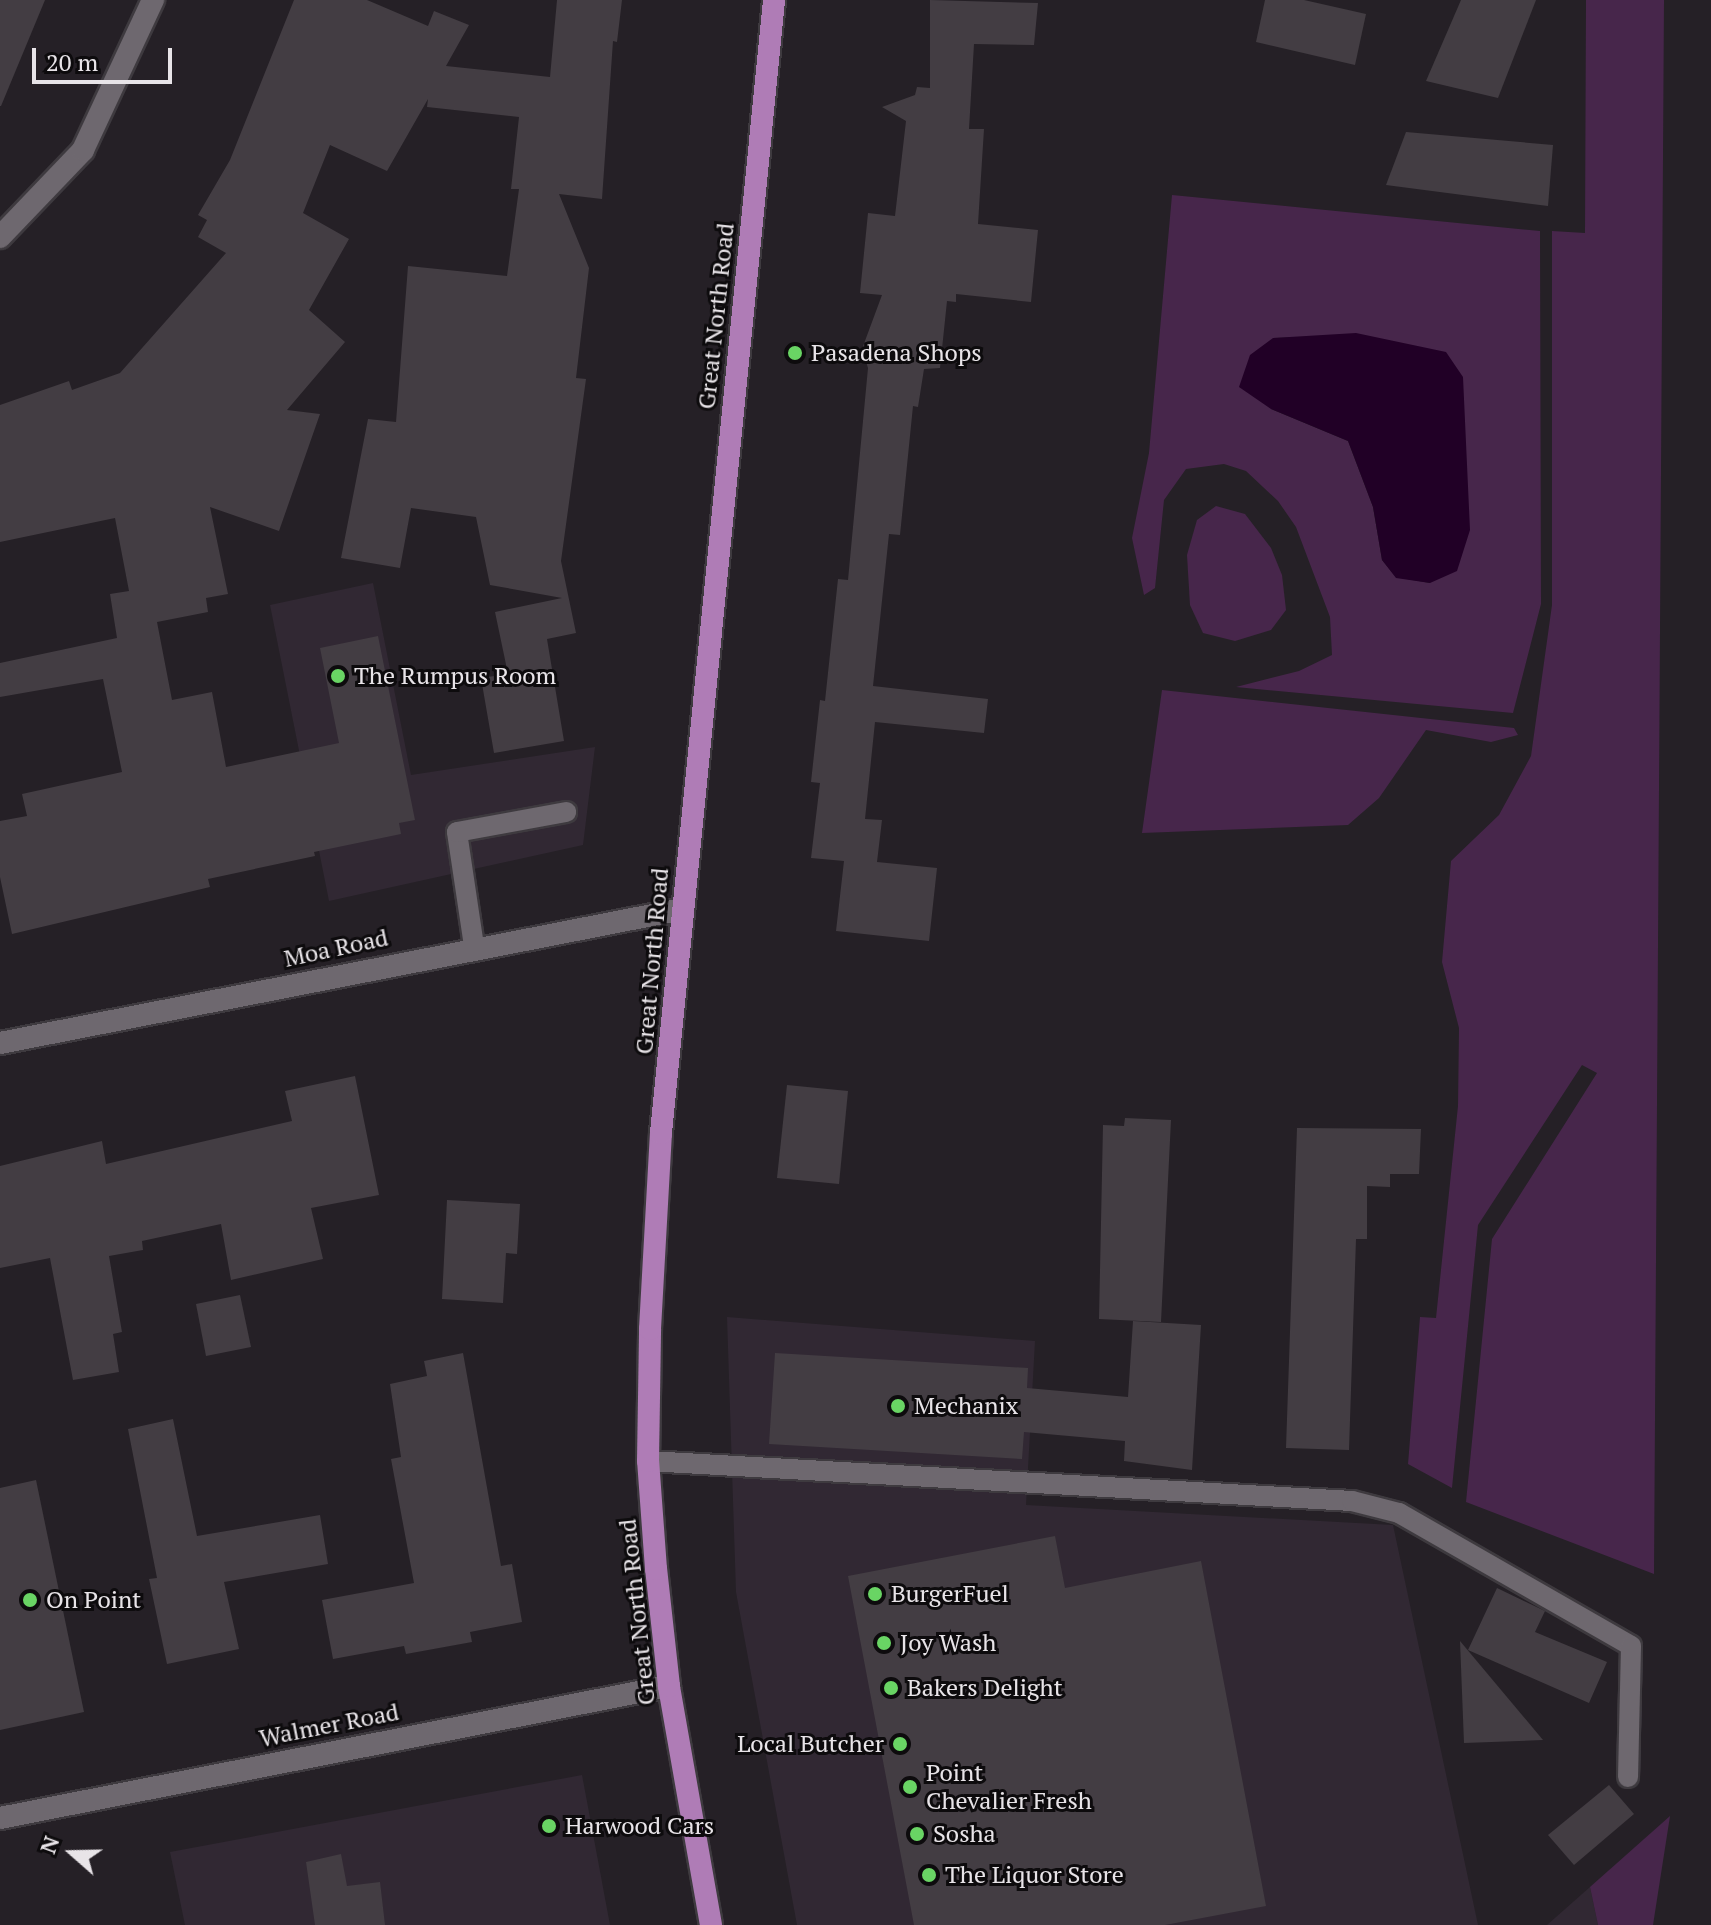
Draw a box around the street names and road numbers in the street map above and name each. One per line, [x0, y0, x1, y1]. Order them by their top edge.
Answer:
street label: Great North Road [692, 221, 740, 411]
street label: Great North Road [630, 867, 674, 1055]
street label: Moa Road [281, 923, 391, 973]
street label: Great North Road [613, 1517, 661, 1707]
street label: Walmer Road [257, 1697, 401, 1753]

